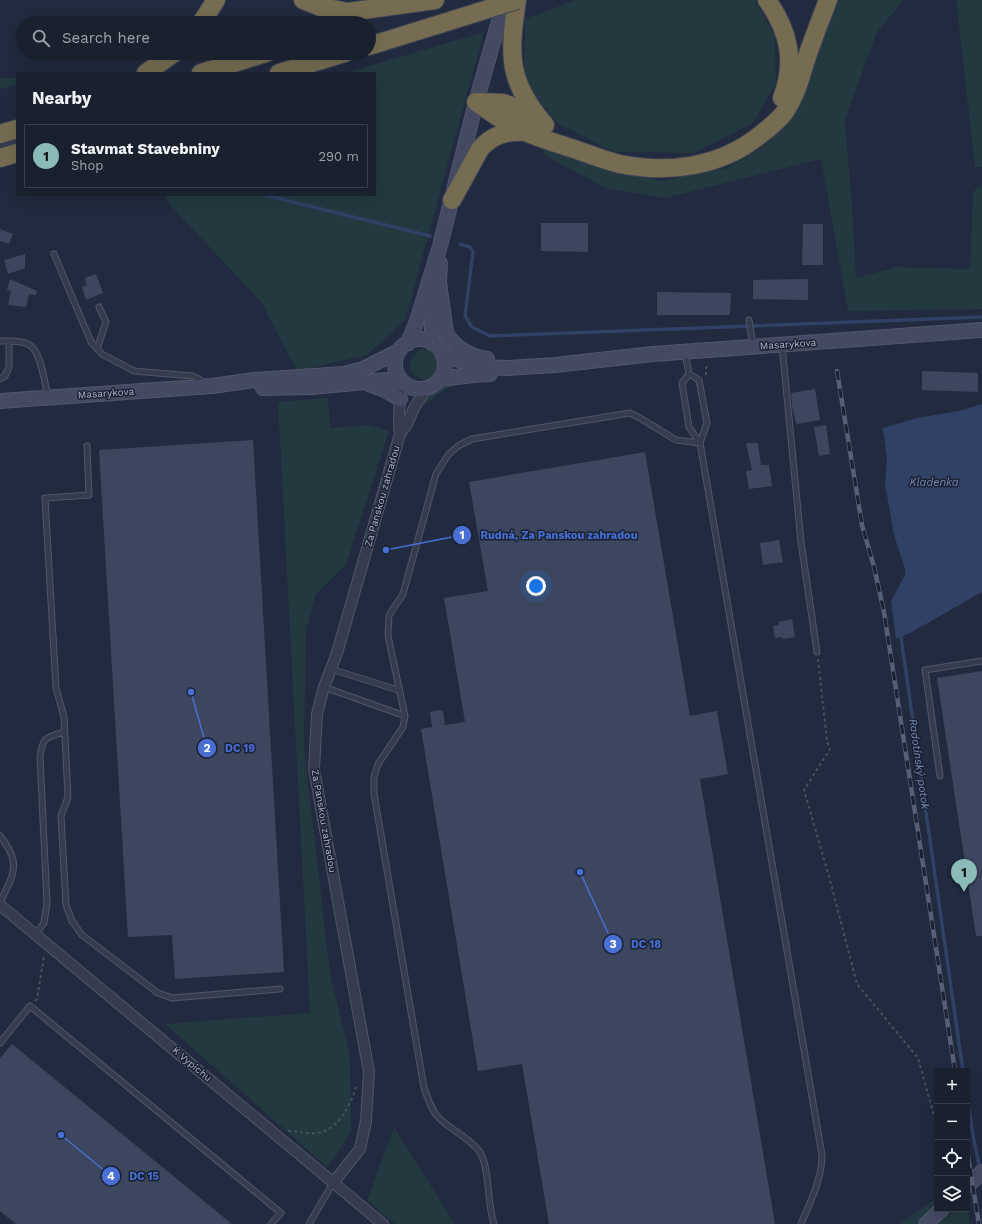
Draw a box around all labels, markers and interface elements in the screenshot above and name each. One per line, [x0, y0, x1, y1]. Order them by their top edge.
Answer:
search box [16, 16, 376, 60]
icon: search [30, 27, 52, 49]
text: Search here [62, 29, 150, 47]
text: Nearby [32, 88, 91, 108]
text: Stavmat Stavebniny [71, 140, 220, 158]
text: 1 [43, 149, 49, 164]
text: 290 m [318, 149, 359, 164]
text: Shop [71, 158, 103, 173]
street label: Masarykova [759, 337, 817, 351]
street label: Masarykova [77, 386, 135, 400]
street label: Za Panskou zahradou [362, 444, 402, 548]
water label: Kladenka [909, 476, 959, 489]
callout: Rudná, Za Panskou zahradou [452, 524, 645, 547]
text: 1 [459, 528, 465, 542]
text: Rudná, Za Panskou zahradou [481, 529, 638, 542]
your location [526, 576, 546, 596]
water label: Radotínský potok [906, 718, 932, 811]
callout: DC 19 [197, 736, 263, 759]
text: 2 [203, 741, 211, 755]
text: DC 19 [225, 742, 255, 755]
street label: Za Panskou zahradou [309, 769, 339, 873]
pin: 1 [951, 859, 977, 892]
callout: DC 18 [603, 932, 669, 955]
text: 3 [609, 937, 617, 951]
text: DC 18 [631, 938, 661, 951]
street label: K Vypichu [170, 1044, 214, 1084]
map controls [934, 1068, 970, 1212]
button: + [934, 1068, 970, 1104]
button: − [934, 1104, 970, 1140]
button: locate [934, 1140, 970, 1176]
callout: DC 15 [101, 1164, 167, 1187]
text: 4 [107, 1169, 115, 1183]
text: DC 15 [129, 1170, 159, 1183]
button: layers [934, 1176, 970, 1212]

